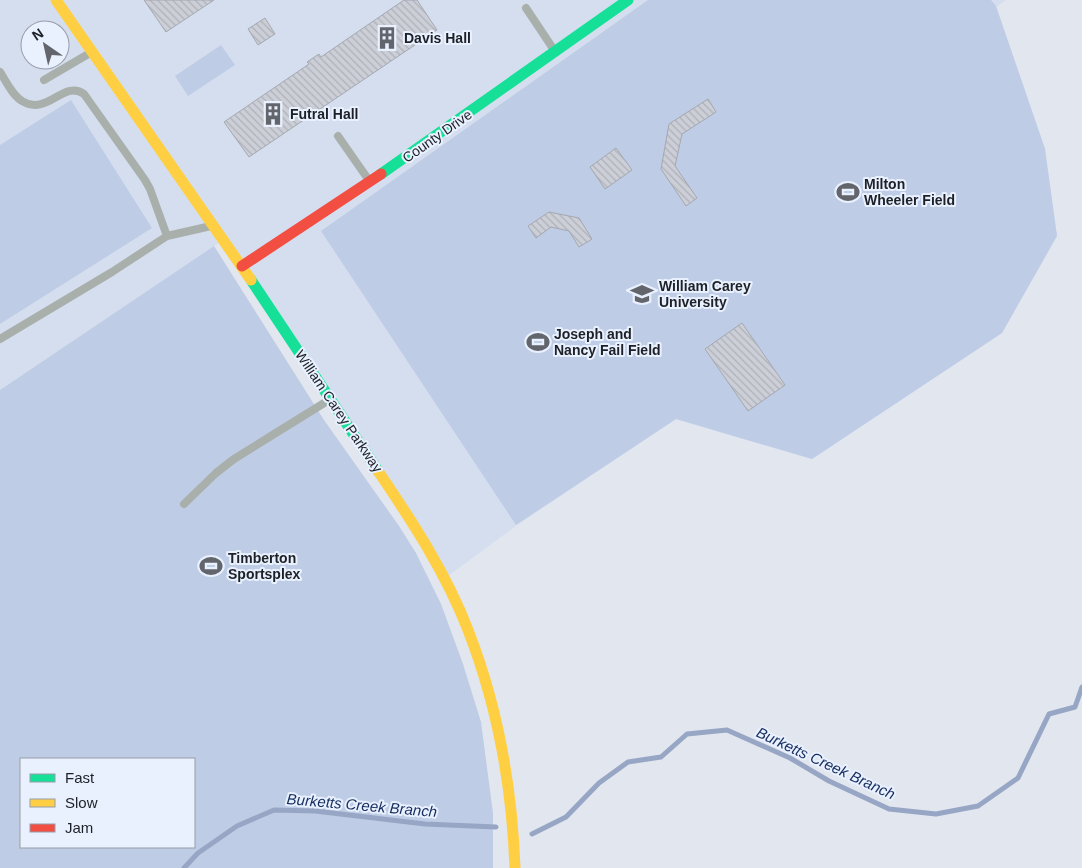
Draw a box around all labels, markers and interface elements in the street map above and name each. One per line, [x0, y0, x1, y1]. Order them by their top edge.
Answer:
north arrow [20, 20, 70, 70]
text: N [29, 25, 46, 44]
building icon: Davis Hall [374, 25, 400, 51]
place label: Davis Hall [404, 30, 471, 46]
building icon: Futral Hall [260, 101, 286, 127]
place label: Futral Hall [290, 106, 358, 122]
street label: County Drive [399, 106, 475, 166]
place label: Milton Wheeler Field [864, 176, 955, 208]
sports icon: Milton Wheeler Field [835, 179, 861, 205]
place label: William Carey University [659, 278, 751, 310]
school or university icon: William Carey University [629, 281, 655, 307]
place label: Joseph and Nancy Fail Field [554, 326, 661, 358]
sports icon: Joseph and Nancy Fail Field [525, 329, 551, 355]
street label: William Carey Parkway [292, 347, 386, 475]
place label: Timberton Sportsplex [228, 550, 301, 582]
sports icon: Timberton Sportsplex [198, 553, 224, 579]
water label: Burketts Creek Branch [754, 723, 898, 803]
legend [20, 758, 195, 848]
text: Fast [65, 769, 95, 786]
water label: Burketts Creek Branch [286, 790, 438, 820]
text: Slow [65, 794, 98, 811]
text: Jam [65, 819, 93, 836]

